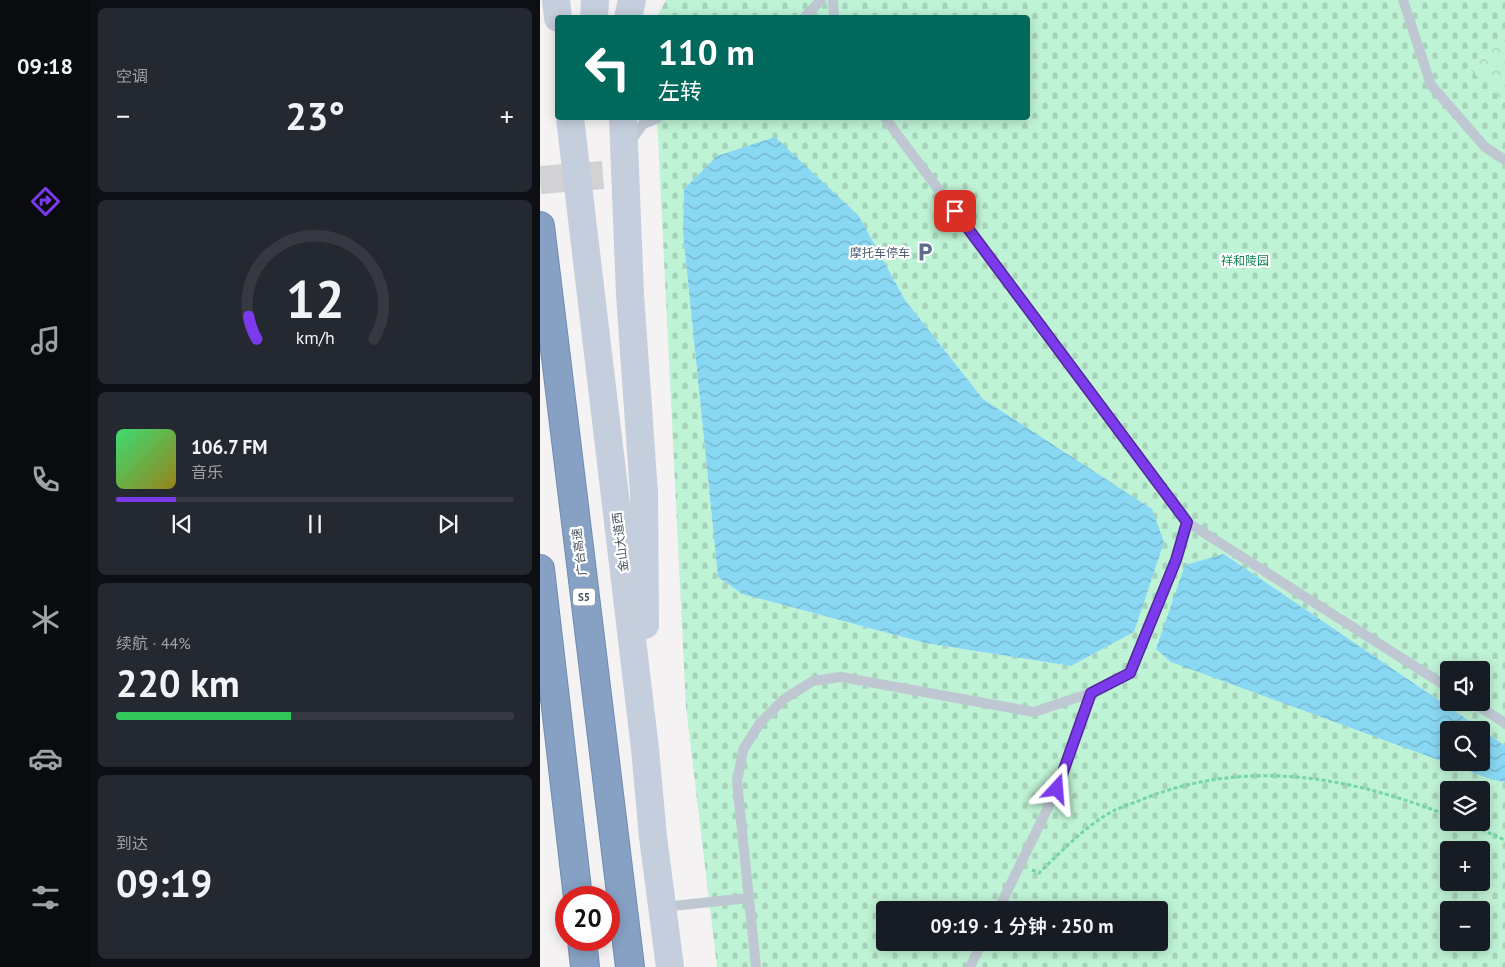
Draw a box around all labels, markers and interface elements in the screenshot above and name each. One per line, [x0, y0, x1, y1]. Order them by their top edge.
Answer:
text: 110 m [658, 29, 755, 75]
icon: left [575, 35, 640, 100]
text: 09:18 [17, 52, 73, 80]
text: 空调 [116, 66, 148, 86]
text: 左转 [658, 77, 702, 105]
text: 23° [285, 91, 345, 140]
text: − [116, 97, 130, 134]
text: + [500, 97, 514, 134]
icon: directions [28, 184, 63, 219]
pin [934, 190, 976, 232]
icon: arrive [941, 197, 969, 225]
parking icon: 摩托车停车 [914, 241, 936, 263]
place label: 摩托车停车 [850, 245, 910, 260]
park label: 祥和陵园 [1221, 253, 1269, 268]
text: 12 [286, 265, 344, 332]
icon: music [28, 323, 63, 358]
text: km/h [295, 326, 335, 349]
text: 106.7 FM [191, 435, 267, 459]
icon: phone [28, 462, 63, 497]
text: 音乐 [191, 462, 223, 482]
icon: previous [168, 510, 196, 538]
icon: pause [301, 510, 329, 538]
icon: next [434, 510, 462, 538]
street label: 金山大道西 [609, 511, 631, 573]
street label: 广台高速 [569, 527, 589, 577]
road number: S5 [573, 588, 595, 606]
icon: climate [28, 602, 63, 637]
text: 续航 · 44% [116, 633, 191, 653]
text: 220 km [116, 658, 240, 707]
map controls [1440, 661, 1490, 951]
button: sound [1440, 661, 1490, 711]
button: search [1440, 721, 1490, 771]
icon: car [28, 741, 63, 776]
position arrow [1030, 762, 1082, 814]
button: layers [1440, 781, 1490, 831]
text: 到达 [116, 833, 148, 853]
button: + [1440, 841, 1490, 891]
text: 09:19 [116, 858, 212, 907]
icon: filters [28, 880, 63, 915]
speed limit sign: 20 [555, 886, 620, 951]
button: − [1440, 901, 1490, 951]
text: 09:19 · 1 分钟 · 250 m [930, 914, 1114, 938]

